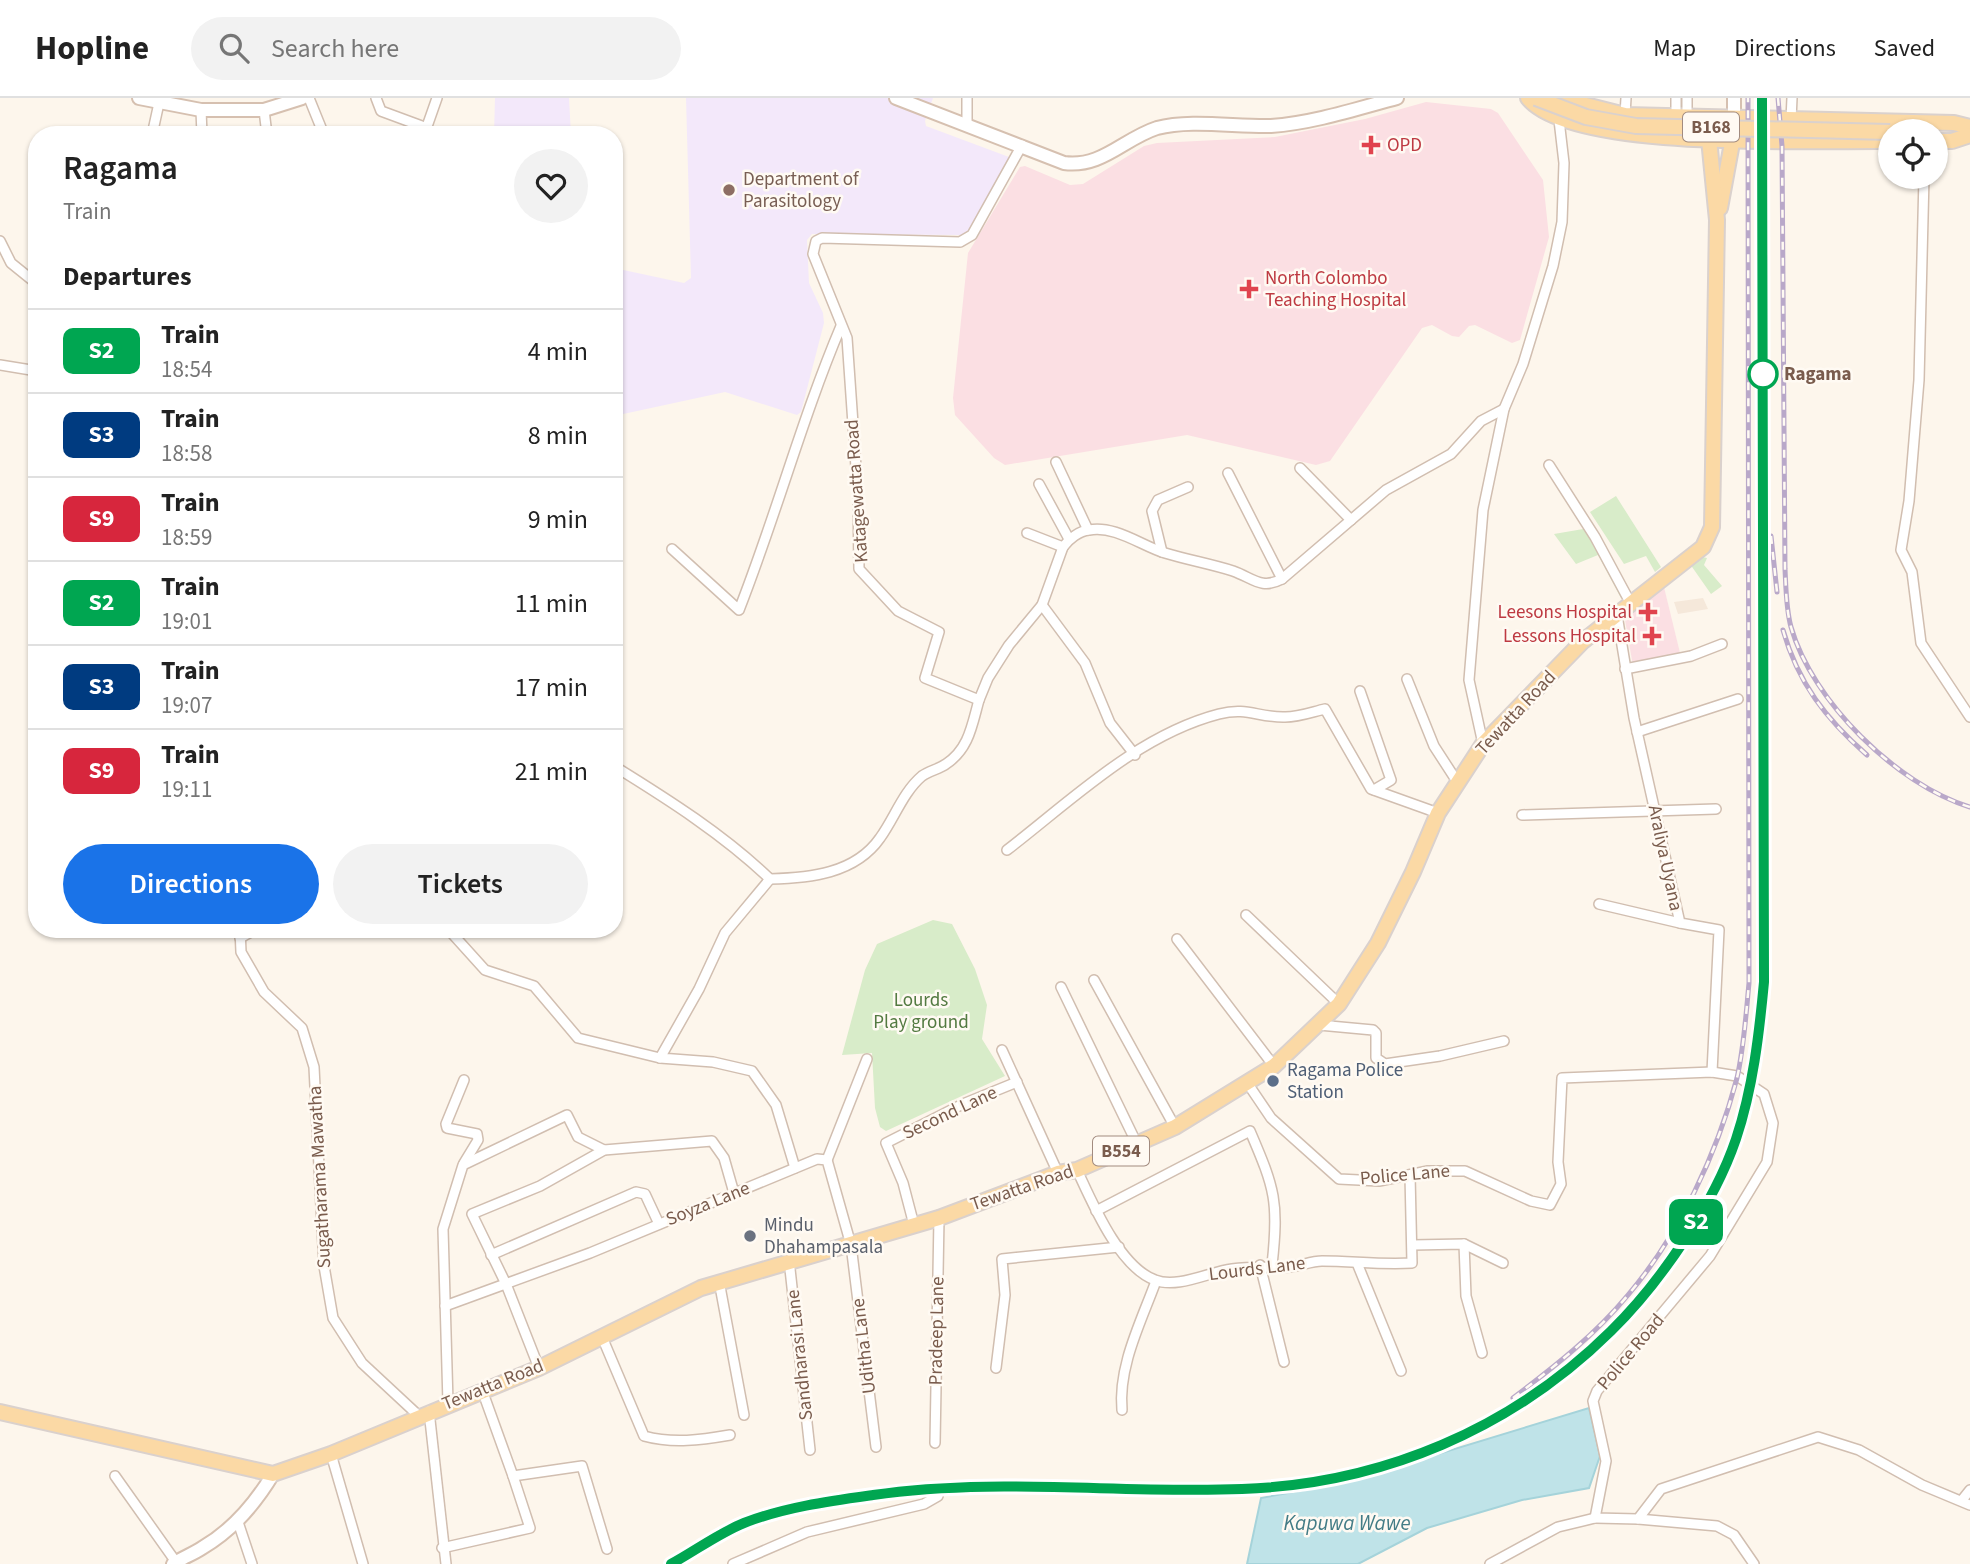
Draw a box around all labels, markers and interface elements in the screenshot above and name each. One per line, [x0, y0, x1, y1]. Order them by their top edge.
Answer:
search box [191, 17, 681, 80]
text: Hopline [35, 25, 149, 72]
icon: search [215, 29, 253, 67]
text: Search here [271, 30, 399, 67]
text: Map [1653, 31, 1696, 66]
text: Directions [1734, 31, 1836, 66]
text: Saved [1874, 31, 1935, 66]
road number: B168 [1683, 113, 1739, 142]
map controls [1878, 119, 1948, 189]
button: locate [1878, 119, 1948, 189]
place label: OPD [1387, 132, 1422, 159]
marker: OPD [1361, 135, 1381, 155]
text: Ragama [63, 145, 178, 192]
button: heart [514, 149, 588, 223]
place label: Department of Parasitology [743, 166, 860, 215]
marker: Department of Parasitology [721, 182, 737, 198]
text: Train [63, 195, 112, 228]
text: Departures [63, 258, 191, 295]
place label: North Colombo Teaching Hospital [1265, 265, 1407, 314]
marker: North Colombo Teaching Hospital [1239, 279, 1259, 299]
text: Train [161, 316, 220, 353]
text: S2 [88, 333, 115, 368]
text: 4 min [528, 333, 588, 370]
text: 18:54 [161, 353, 212, 386]
marker: Ragama [1748, 359, 1778, 389]
place label: Ragama [1784, 361, 1852, 388]
text: Train [161, 400, 220, 437]
text: S3 [88, 417, 115, 452]
text: 8 min [528, 417, 588, 454]
street label: Katagewatta Road [839, 418, 875, 564]
text: 18:58 [161, 437, 212, 470]
text: Train [161, 484, 220, 521]
text: S9 [88, 501, 115, 536]
text: 9 min [528, 501, 588, 538]
text: 18:59 [161, 521, 212, 554]
text: Train [161, 568, 220, 605]
text: S2 [88, 585, 115, 620]
text: 11 min [515, 585, 588, 622]
place label: Leesons Hospital [1497, 599, 1632, 626]
marker: Leesons Hospital [1638, 602, 1658, 622]
text: 19:01 [161, 605, 212, 638]
place label: Lessons Hospital [1503, 623, 1636, 650]
marker: Lessons Hospital [1642, 626, 1662, 646]
text: Train [161, 652, 220, 689]
street label: Tewatta Road [1469, 664, 1563, 762]
text: S3 [88, 669, 115, 704]
text: 17 min [515, 669, 588, 706]
text: 19:07 [161, 689, 212, 722]
text: Train [161, 736, 220, 773]
text: S9 [88, 753, 115, 788]
text: 21 min [515, 753, 588, 790]
text: 19:11 [161, 773, 212, 806]
street label: Araliya Uyana [1641, 803, 1689, 913]
button: Directions [63, 844, 319, 924]
button: Tickets [333, 844, 588, 924]
park label: Lourds Play ground [873, 987, 969, 1036]
place label: Ragama Police Station [1287, 1057, 1403, 1106]
marker: Ragama Police Station [1265, 1073, 1281, 1089]
street label: Second Lane [898, 1079, 1002, 1147]
street label: Sugatharama Mawatha [302, 1085, 338, 1269]
road number: B554 [1093, 1136, 1149, 1166]
street label: Tewatta Road [967, 1158, 1077, 1218]
street label: Police Lane [1359, 1158, 1451, 1192]
street label: Soyza Lane [662, 1175, 754, 1233]
line badge: S2 [1664, 1199, 1728, 1245]
text: S2 [1683, 1204, 1709, 1239]
place label: Mindu Dhahampasala [764, 1212, 883, 1261]
marker: Mindu Dhahampasala [742, 1228, 758, 1244]
street label: Lourds Lane [1207, 1250, 1307, 1288]
street label: Pradeep Lane [923, 1276, 951, 1386]
street label: Sandharasi Lane [780, 1288, 820, 1422]
street label: Uditha Lane [845, 1297, 883, 1395]
street label: Police Road [1591, 1308, 1671, 1396]
street label: Tewatta Road [438, 1352, 548, 1418]
water label: Kapuwa Wawe [1283, 1508, 1411, 1538]

